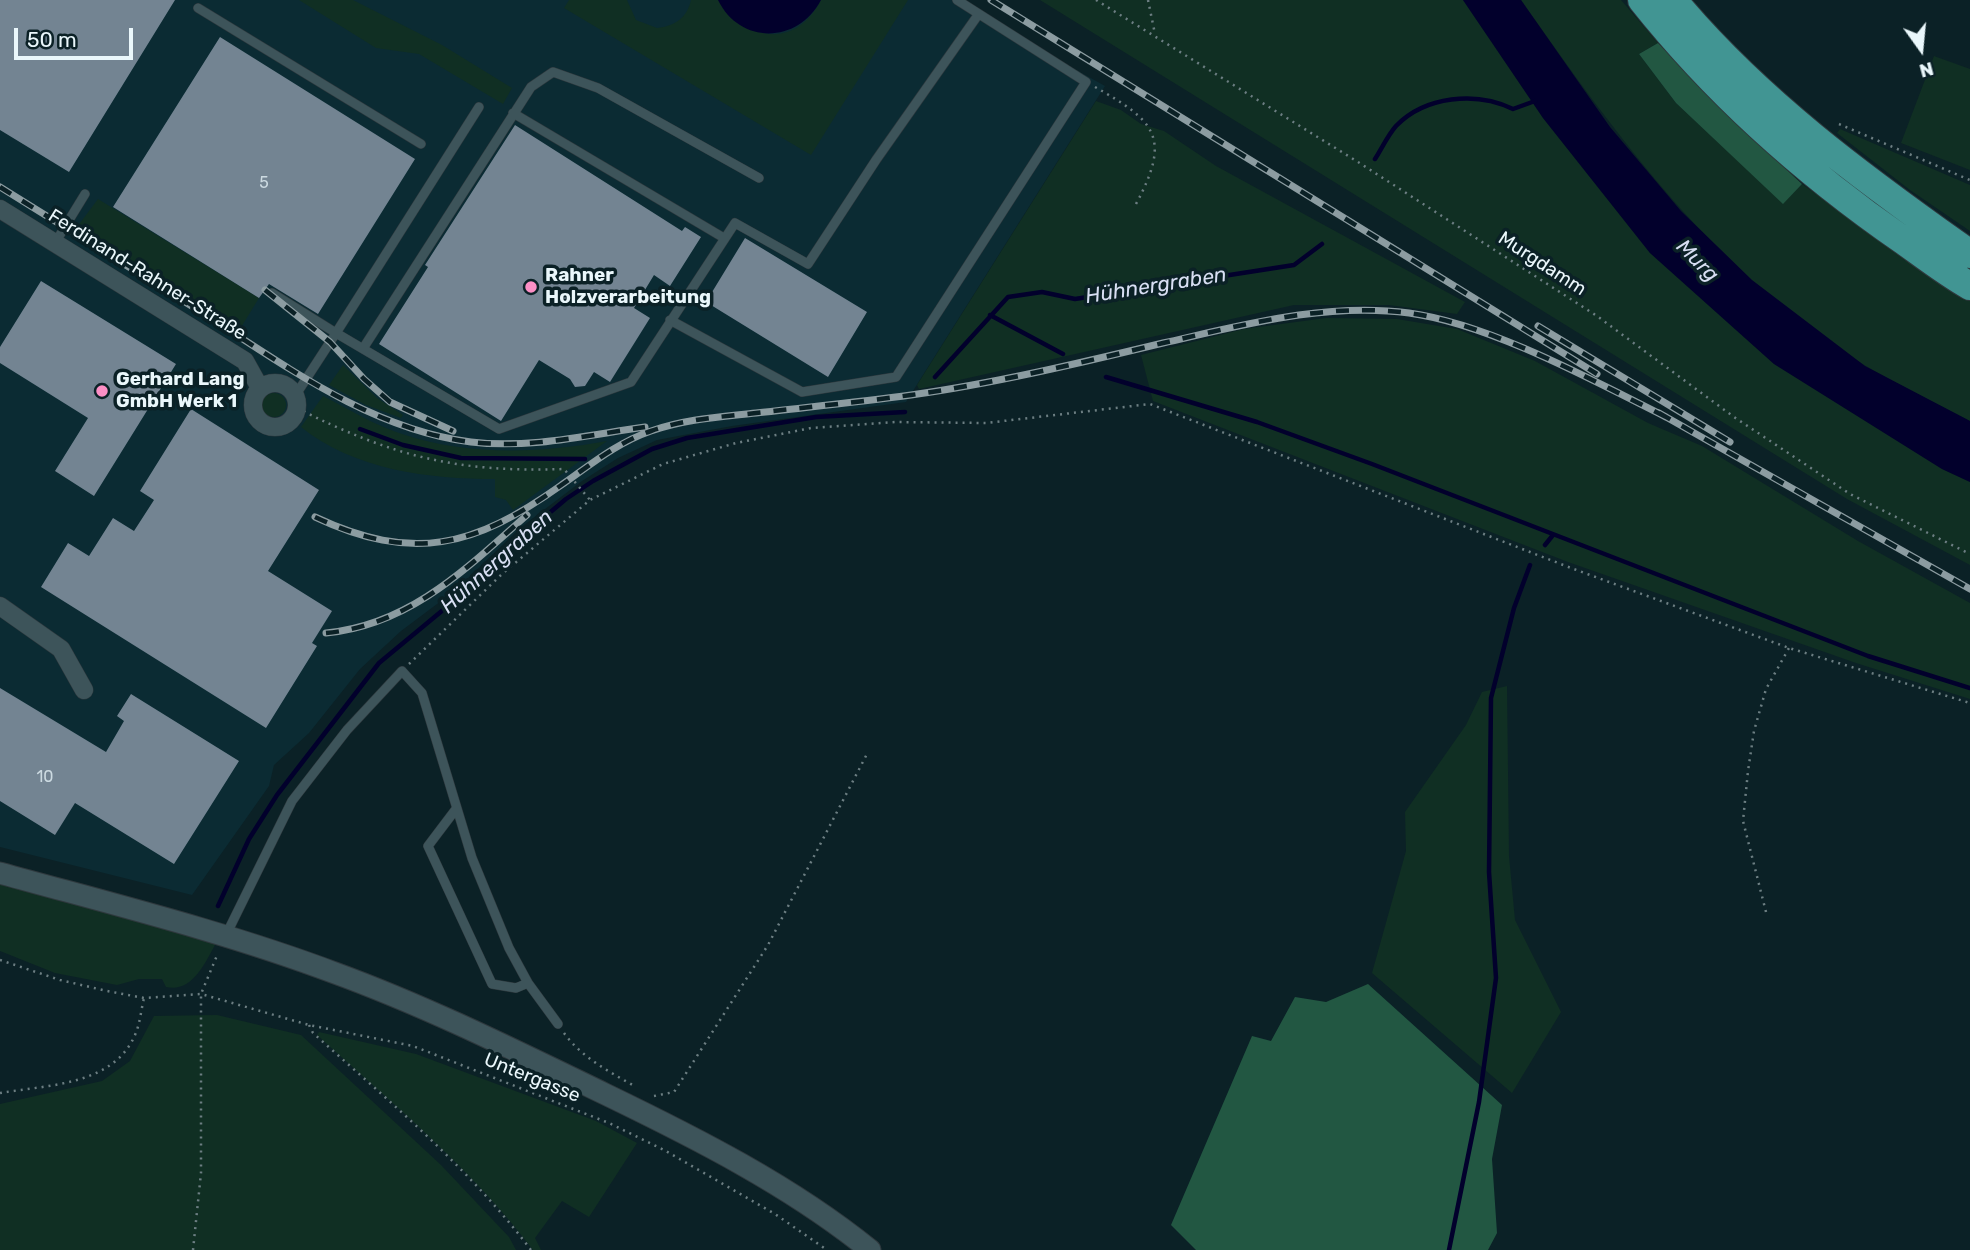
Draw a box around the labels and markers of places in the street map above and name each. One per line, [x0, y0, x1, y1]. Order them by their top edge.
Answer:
place label: Rahner Holzverarbeitung [545, 265, 711, 309]
marker: Rahner Holzverarbeitung [523, 279, 539, 295]
place label: Gerhard Lang GmbH Werk 1 [116, 369, 245, 413]
marker: Gerhard Lang GmbH Werk 1 [94, 383, 110, 399]

